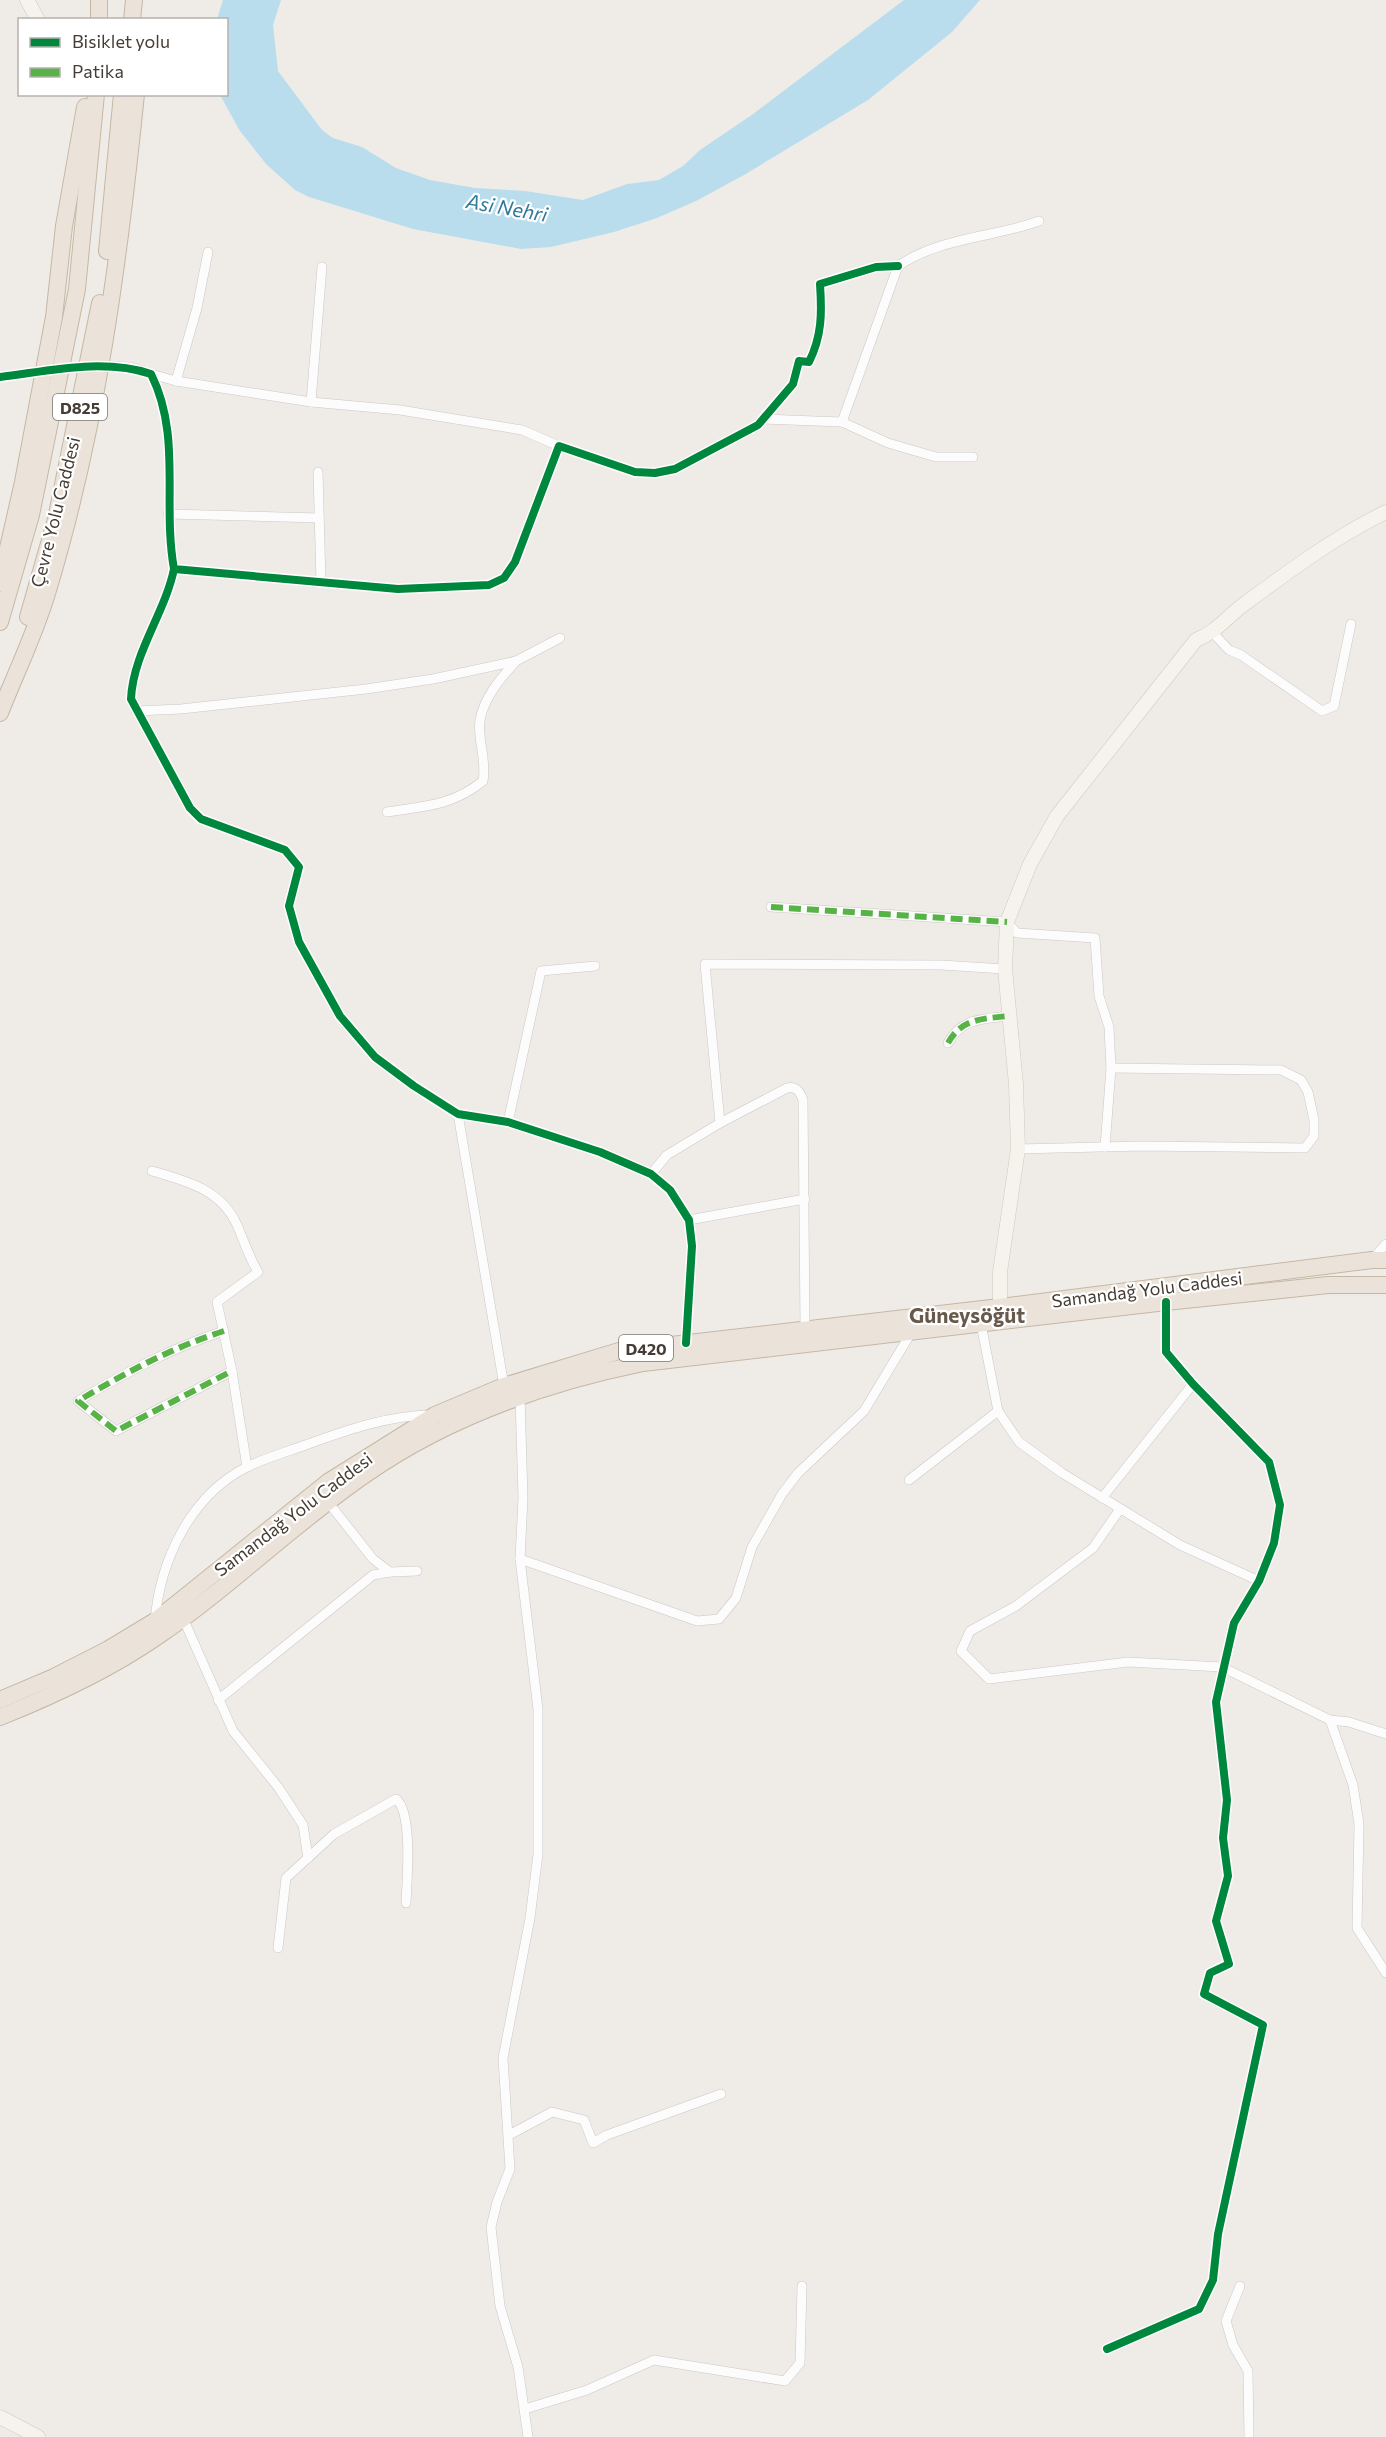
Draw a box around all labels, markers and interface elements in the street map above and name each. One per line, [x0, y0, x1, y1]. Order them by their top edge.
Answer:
legend [18, 18, 228, 96]
text: Bisiklet yolu [72, 30, 170, 52]
text: Patika [72, 60, 124, 82]
water label: Asi Nehri [463, 188, 550, 226]
road number: D825 [53, 394, 107, 420]
street label: Çevre Yolu Caddesi [26, 434, 84, 590]
street label: Samandağ Yolu Caddesi [1050, 1266, 1244, 1312]
district label: Güneysöğüt [909, 1302, 1025, 1327]
road number: D420 [619, 1335, 673, 1361]
street label: Samandağ Yolu Caddesi [210, 1447, 376, 1581]

